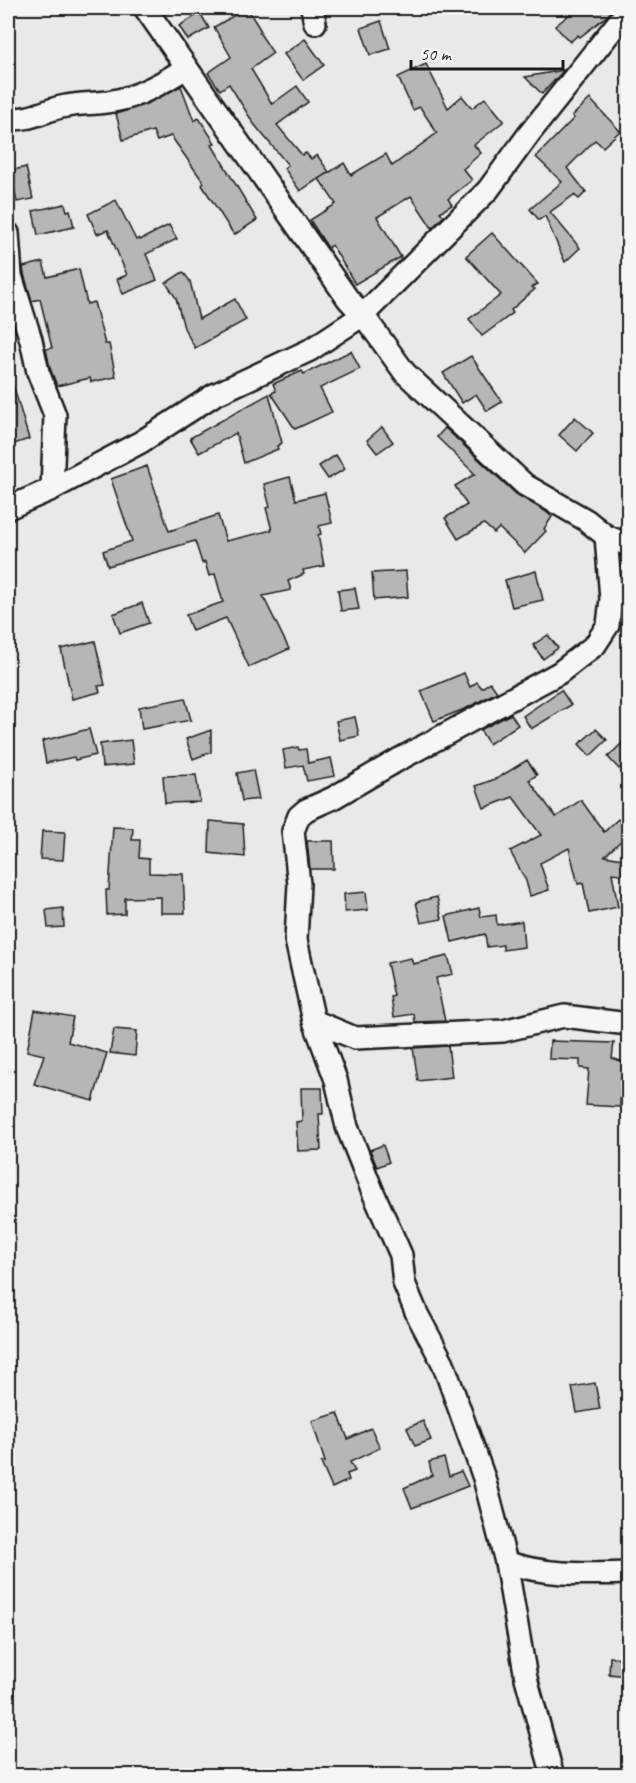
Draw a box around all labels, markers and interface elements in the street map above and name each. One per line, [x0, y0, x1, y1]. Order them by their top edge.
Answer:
scale bar [411, 33, 562, 71]
text: 50 m [420, 43, 453, 65]

